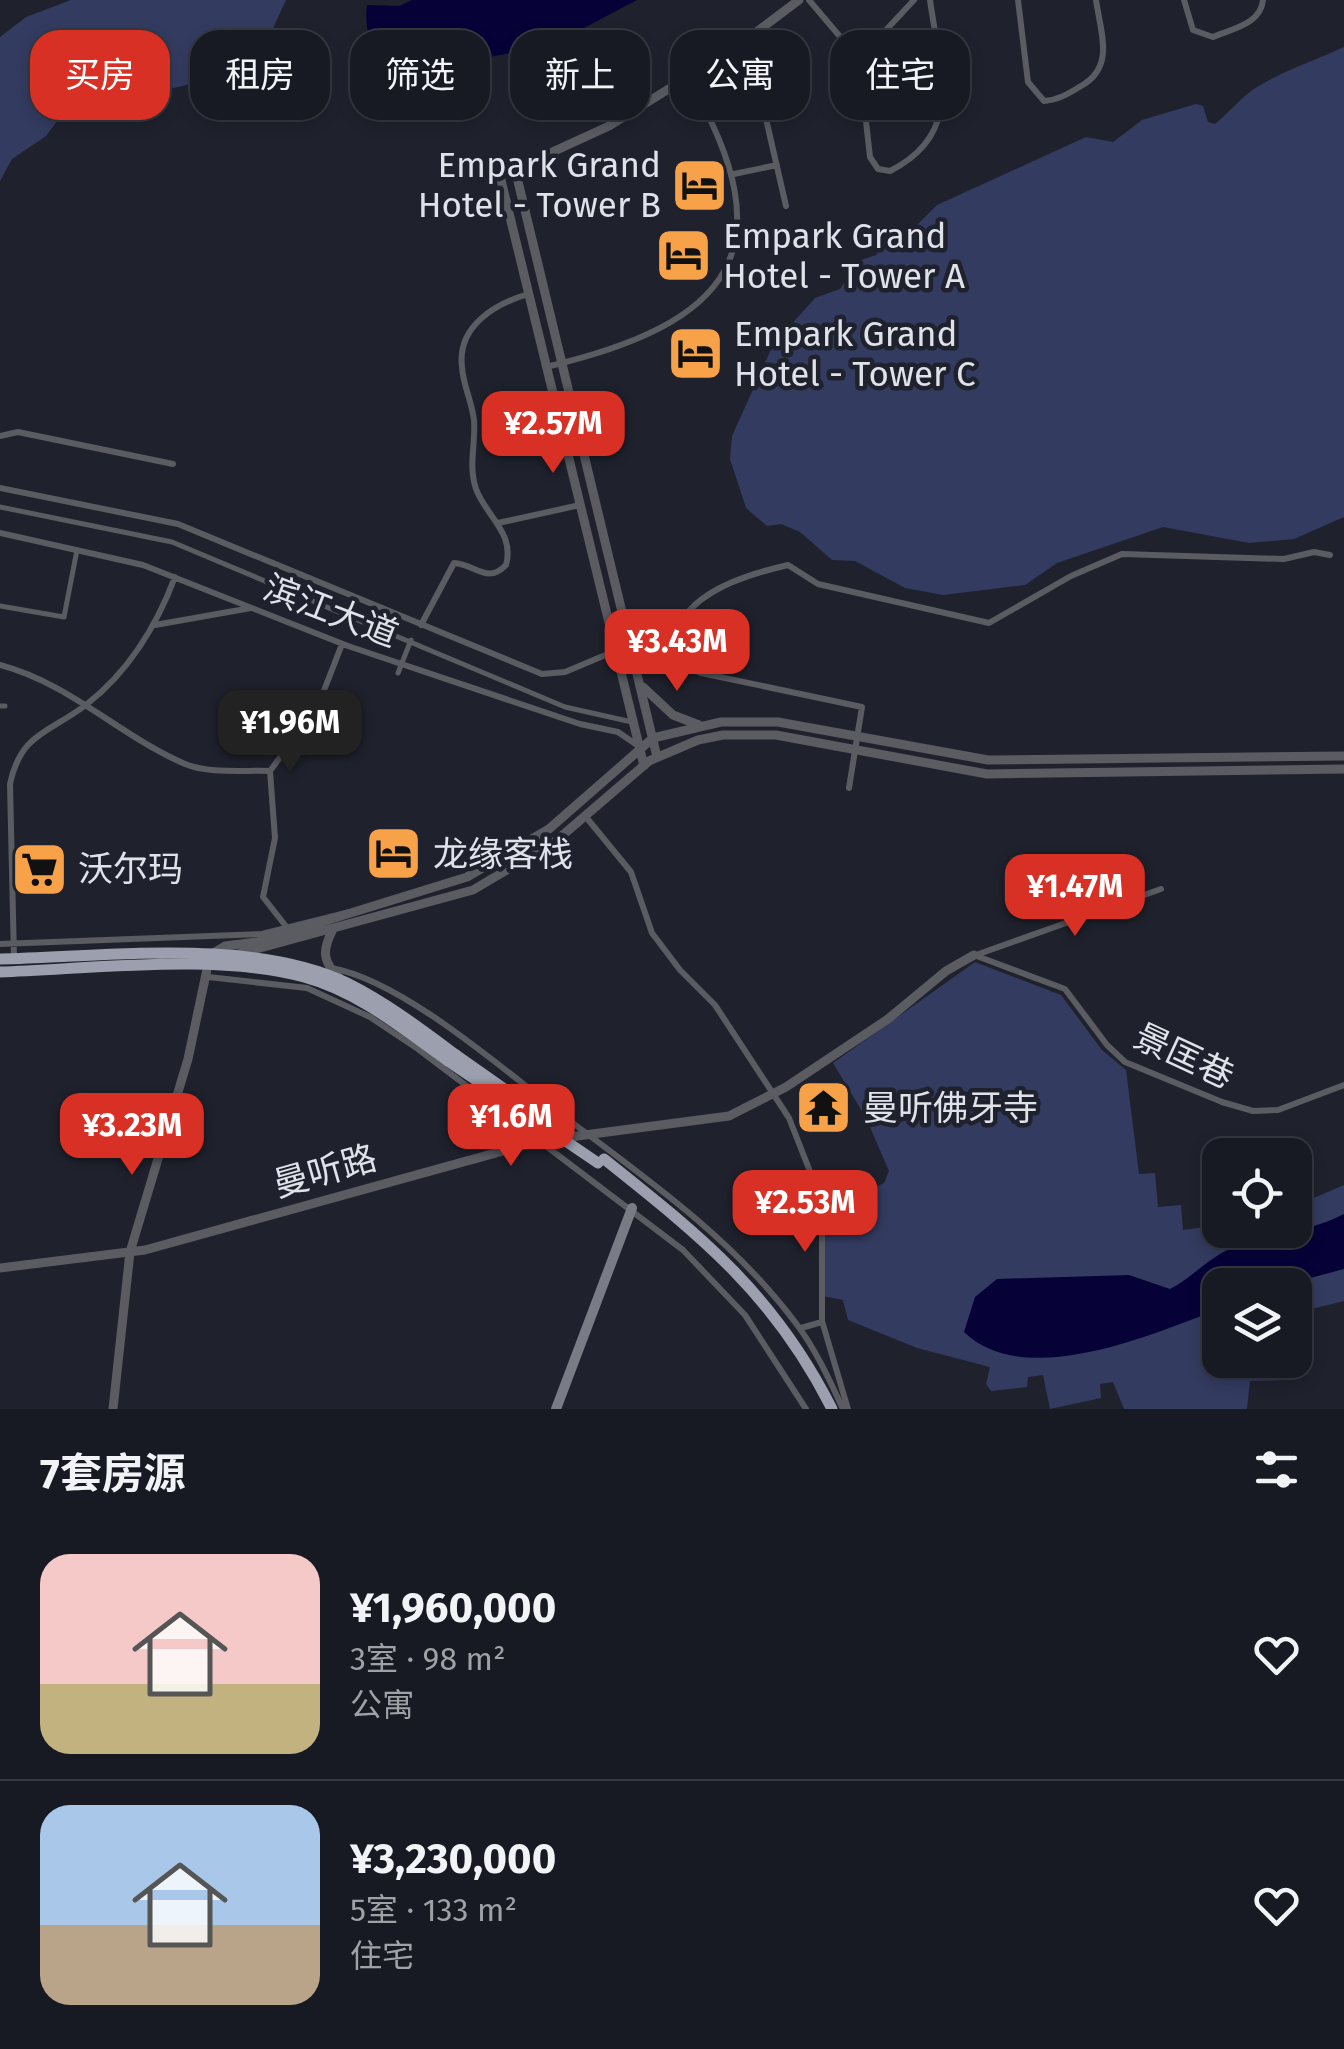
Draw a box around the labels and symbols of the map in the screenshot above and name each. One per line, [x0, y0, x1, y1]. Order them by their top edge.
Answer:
place label: Empark Grand Hotel - Tower B [418, 144, 661, 226]
hotel icon: Empark Grand Hotel - Tower B [670, 155, 730, 215]
place label: Empark Grand Hotel - Tower A [723, 215, 965, 297]
hotel icon: Empark Grand Hotel - Tower A [654, 226, 714, 286]
place label: Empark Grand Hotel - Tower C [734, 313, 976, 395]
hotel icon: Empark Grand Hotel - Tower C [665, 324, 725, 384]
pin: ¥2.57M [472, 391, 634, 476]
street label: 滨江大道 [258, 566, 404, 656]
pin: ¥3.43M [596, 609, 758, 694]
pin: ¥1.96M [209, 690, 371, 775]
hotel icon: 龙缘客栈 [364, 824, 424, 884]
place label: 龙缘客栈 [433, 833, 573, 875]
supermarket icon: 沃尔玛 [9, 839, 69, 899]
place label: 沃尔玛 [78, 848, 183, 890]
pin: ¥1.47M [994, 854, 1156, 939]
street label: 景匡巷 [1128, 1015, 1240, 1097]
temple icon: 曼听佛牙寺 [794, 1078, 854, 1138]
pin: ¥1.6M [441, 1084, 581, 1169]
place label: 曼听佛牙寺 [863, 1087, 1038, 1129]
pin: ¥3.23M [51, 1093, 213, 1178]
street label: 曼听路 [269, 1136, 381, 1206]
pin: ¥2.53M [724, 1170, 886, 1255]

